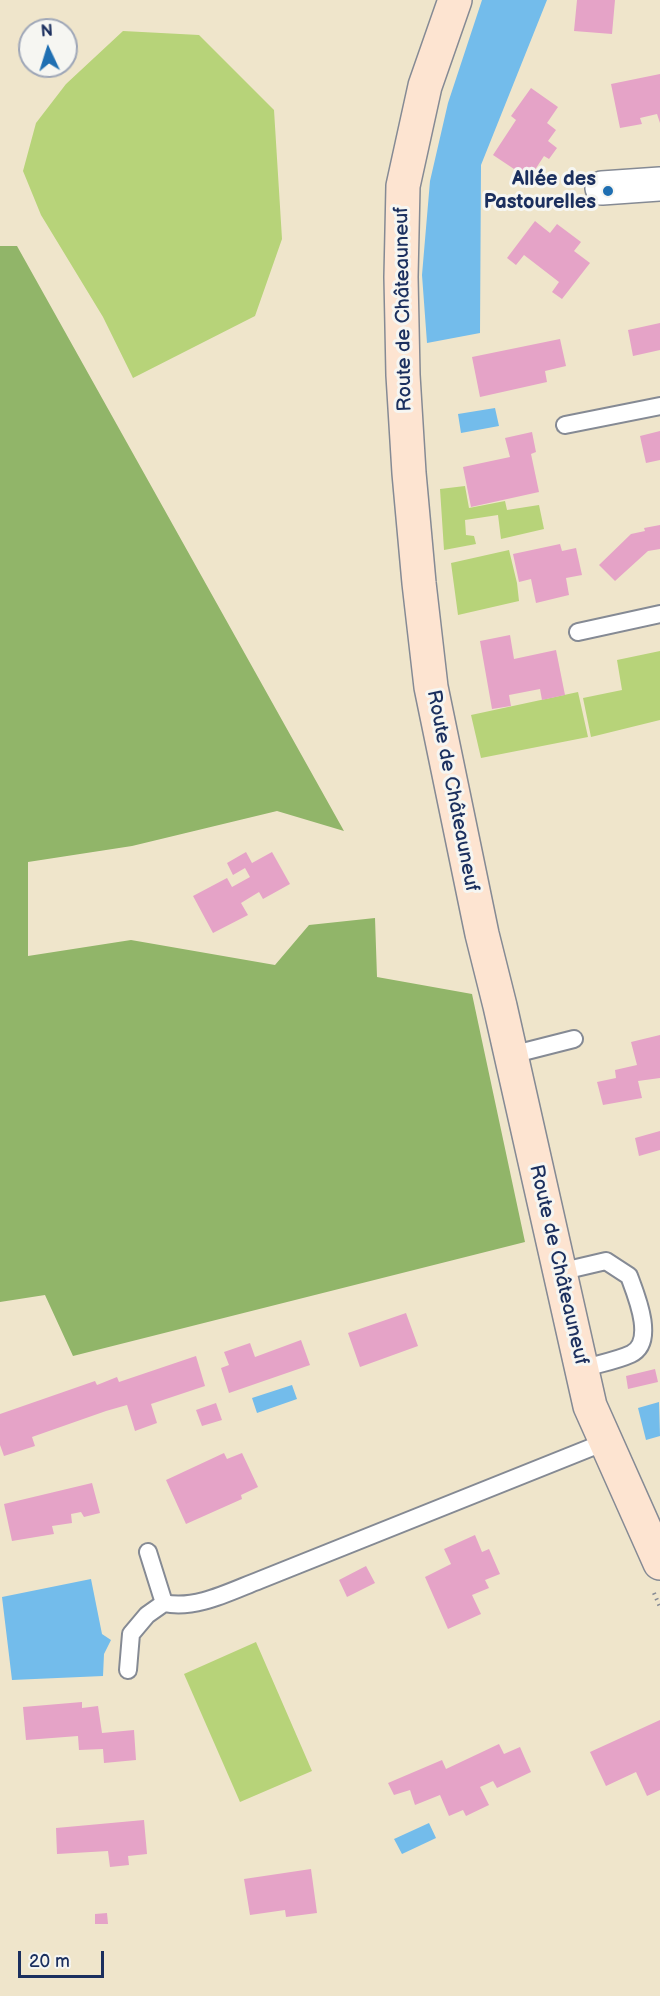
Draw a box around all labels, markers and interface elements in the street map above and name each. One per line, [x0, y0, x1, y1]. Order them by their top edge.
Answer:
north arrow [18, 18, 78, 78]
text: N [40, 22, 54, 41]
place label: Allée des Pastourelles [484, 168, 596, 215]
marker: Allée des Pastourelles [601, 184, 615, 198]
street label: Route de Châteauneuf [390, 206, 418, 412]
street label: Route de Châteauneuf [421, 688, 483, 894]
street label: Route de Châteauneuf [523, 1162, 593, 1368]
scale bar [21, 1939, 106, 1977]
text: 20 m [29, 1951, 70, 1972]

